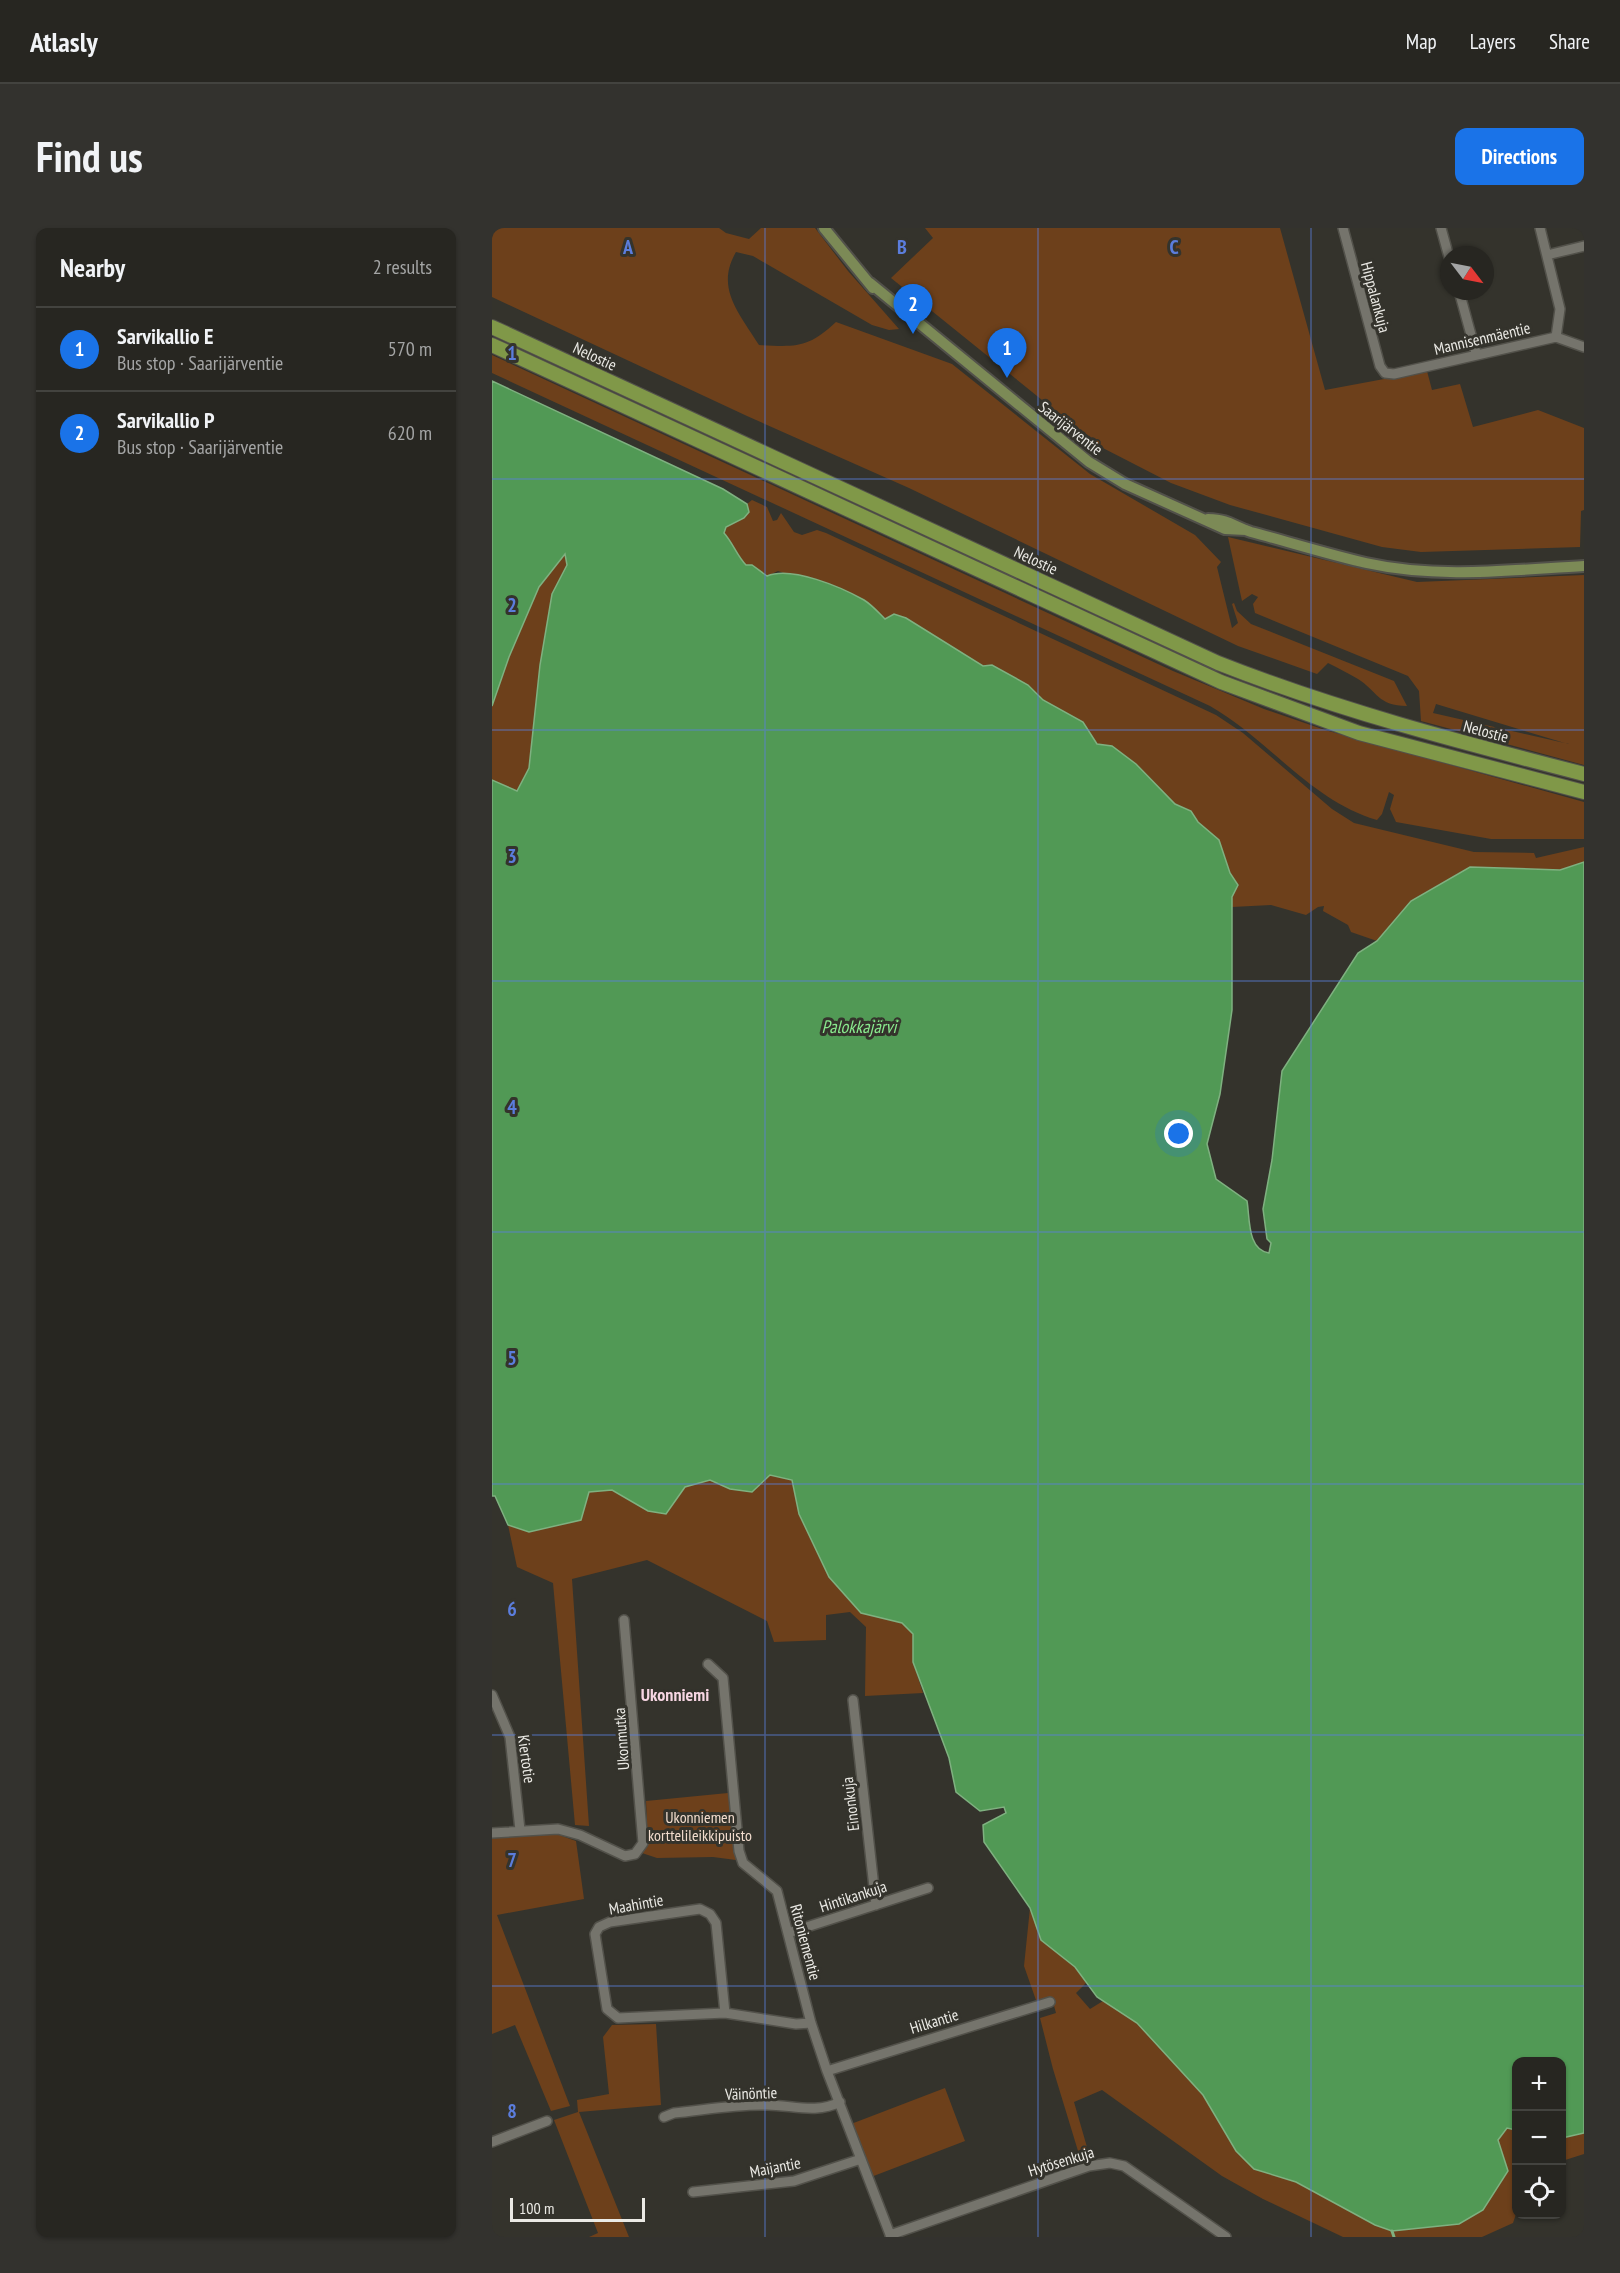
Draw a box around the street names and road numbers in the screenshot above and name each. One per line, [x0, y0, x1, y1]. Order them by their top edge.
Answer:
street label: Hippalankuja [1357, 259, 1395, 335]
street label: Mannisenmäentie [1432, 317, 1532, 359]
street label: Nelostie [570, 337, 620, 375]
street label: Saarijärventie [1035, 397, 1107, 459]
street label: Nelostie [1011, 541, 1061, 579]
street label: Nelostie [1461, 715, 1511, 747]
street label: Ukonmutka [609, 1707, 633, 1771]
street label: Kiertotie [514, 1734, 540, 1784]
street label: Einonkuja [837, 1776, 863, 1832]
street label: Hintikankuja [817, 1876, 889, 1916]
street label: Maahintie [607, 1889, 665, 1919]
street label: Ritoniementie [786, 1902, 826, 1982]
street label: Hilkantie [907, 2004, 961, 2038]
street label: Väinöntie [724, 2082, 777, 2104]
street label: Hytösenkuja [1026, 2142, 1096, 2180]
street label: Maijantie [748, 2152, 802, 2182]

